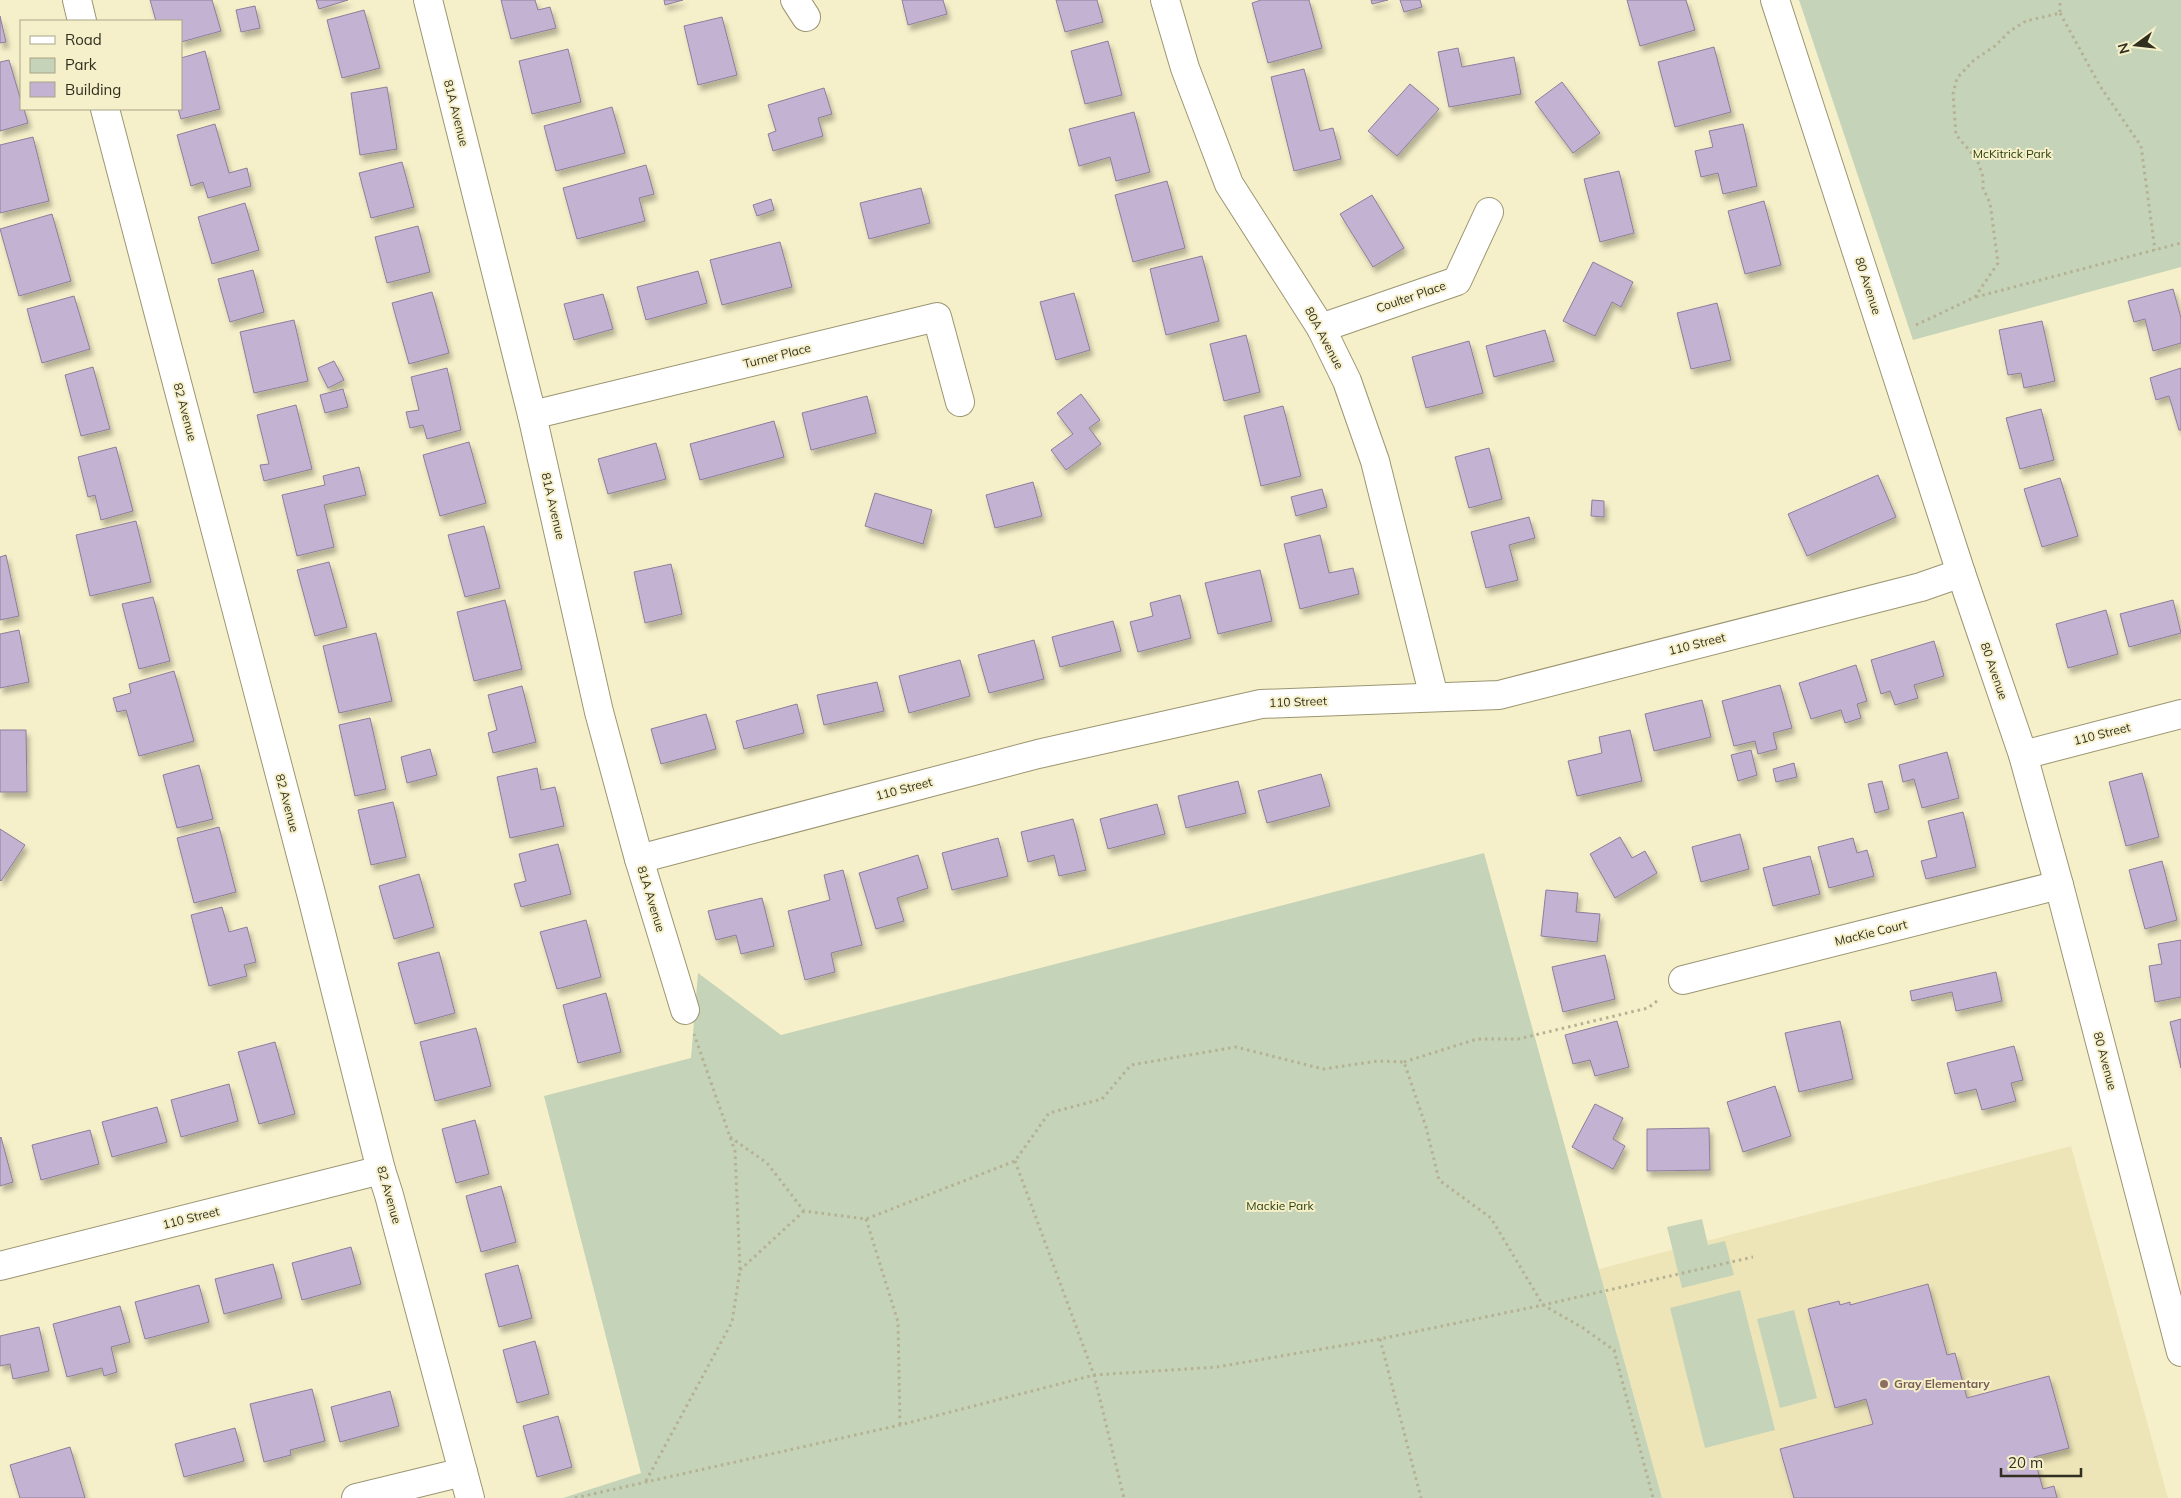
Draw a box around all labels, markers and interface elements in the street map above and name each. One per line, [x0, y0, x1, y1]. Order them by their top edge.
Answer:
legend [20, 20, 182, 110]
north arrow [2111, 20, 2161, 70]
text: Road [65, 30, 102, 49]
text: N [2113, 41, 2134, 56]
text: Park [65, 55, 97, 74]
street label: 81A Avenue [441, 78, 472, 148]
text: Building [65, 80, 121, 99]
park label: McKitrick Park [1973, 146, 2052, 161]
street label: 80 Avenue [1852, 255, 1885, 316]
street label: Coulter Place [1374, 278, 1448, 315]
street label: 80A Avenue [1302, 304, 1347, 371]
street label: Turner Place [742, 340, 812, 371]
street label: 82 Avenue [171, 381, 200, 442]
street label: 81A Avenue [539, 471, 568, 541]
street label: 110 Street [1667, 629, 1727, 658]
street label: 80 Avenue [1978, 640, 2011, 701]
street label: 110 Street [1269, 693, 1327, 710]
street label: 110 Street [2072, 719, 2132, 748]
street label: 82 Avenue [273, 772, 302, 833]
street label: 110 Street [874, 774, 934, 803]
street label: 81A Avenue [634, 864, 669, 934]
street label: MacKie Court [1833, 916, 1909, 949]
street label: 80 Avenue [2091, 1030, 2120, 1091]
street label: 82 Avenue [374, 1164, 405, 1225]
park label: Mackie Park [1246, 1198, 1315, 1213]
street label: 110 Street [161, 1203, 221, 1232]
place label: Gray Elementary [1894, 1376, 1990, 1391]
marker: Gray Elementary [1878, 1378, 1890, 1390]
scale bar [2001, 1446, 2081, 1478]
text: 20 m [2008, 1453, 2043, 1472]

